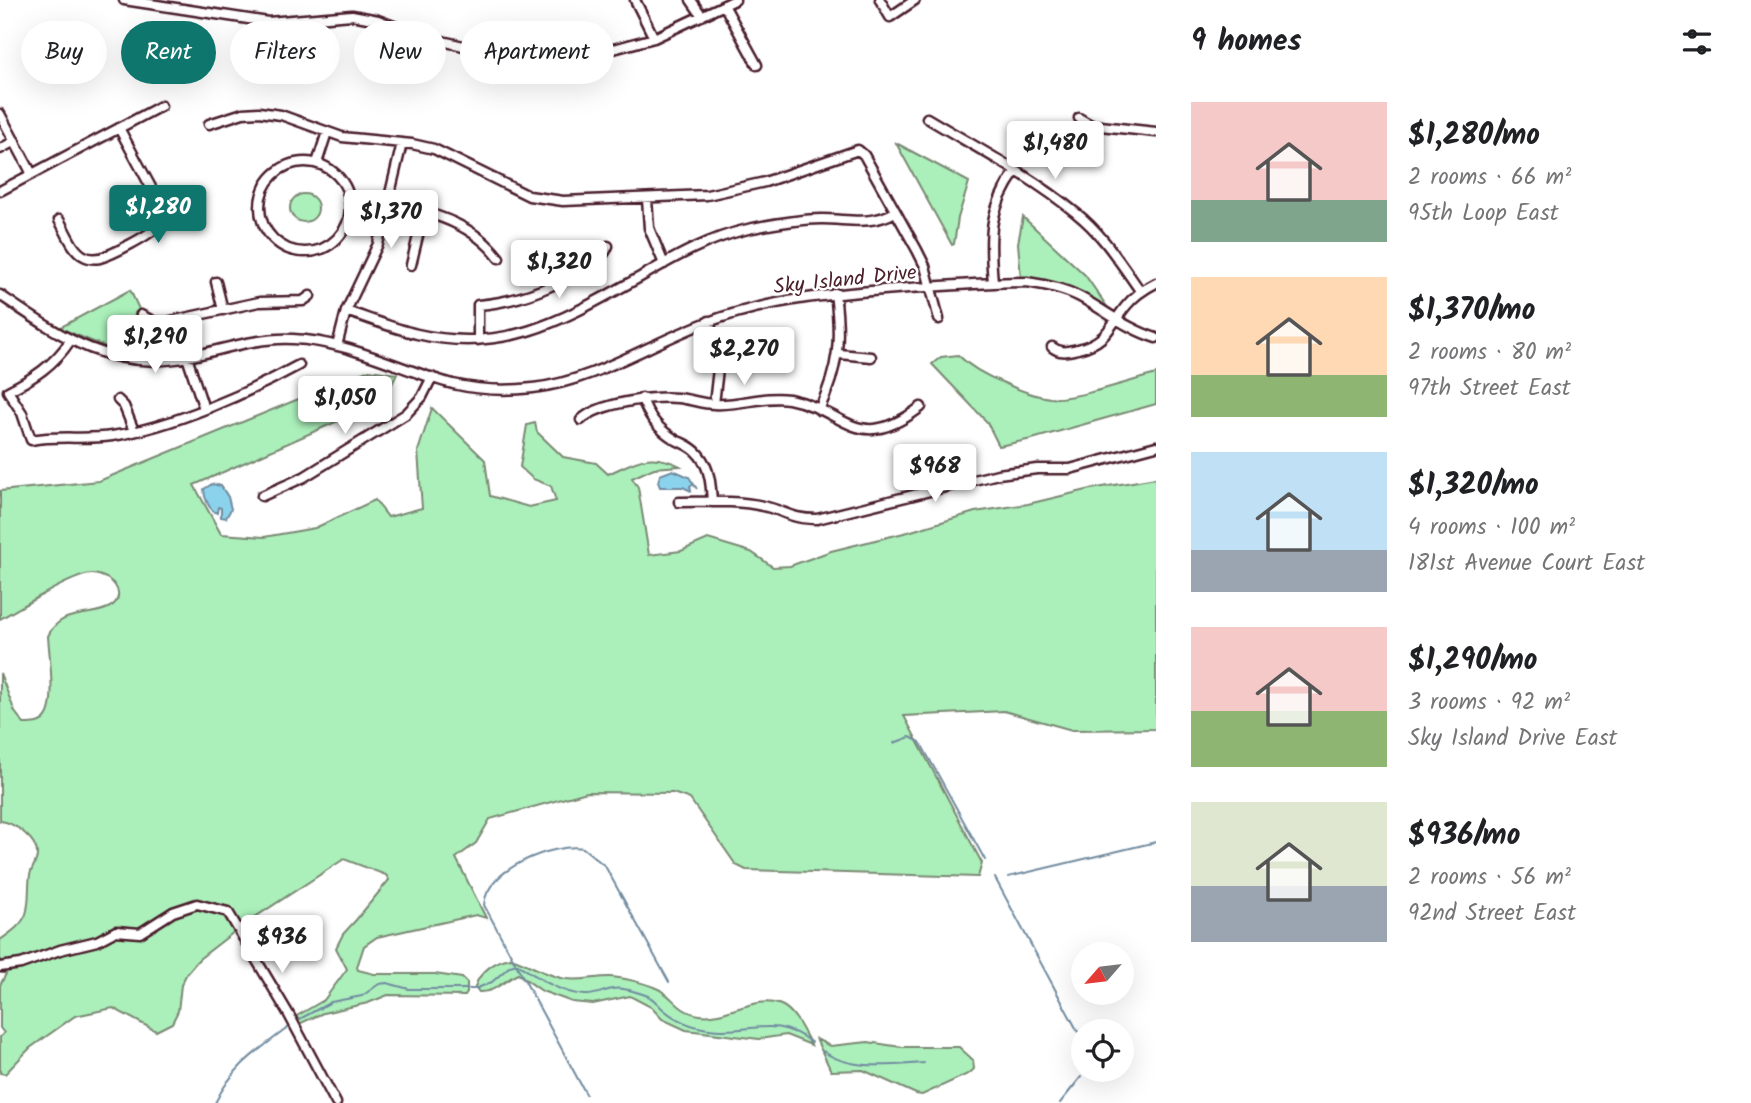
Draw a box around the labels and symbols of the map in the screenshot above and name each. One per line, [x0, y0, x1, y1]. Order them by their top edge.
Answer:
pin: $1,480 [998, 122, 1112, 181]
pin: $1,280 [101, 186, 215, 245]
pin: $1,370 [334, 190, 448, 250]
pin: $1,320 [502, 240, 616, 300]
street label: Sky Island Drive [772, 257, 919, 304]
pin: $1,290 [98, 316, 212, 375]
pin: $2,270 [687, 328, 801, 387]
pin: $1,050 [288, 376, 402, 436]
pin: $968 [894, 444, 976, 504]
pin: $936 [241, 916, 323, 975]
north arrow [1071, 942, 1134, 1004]

